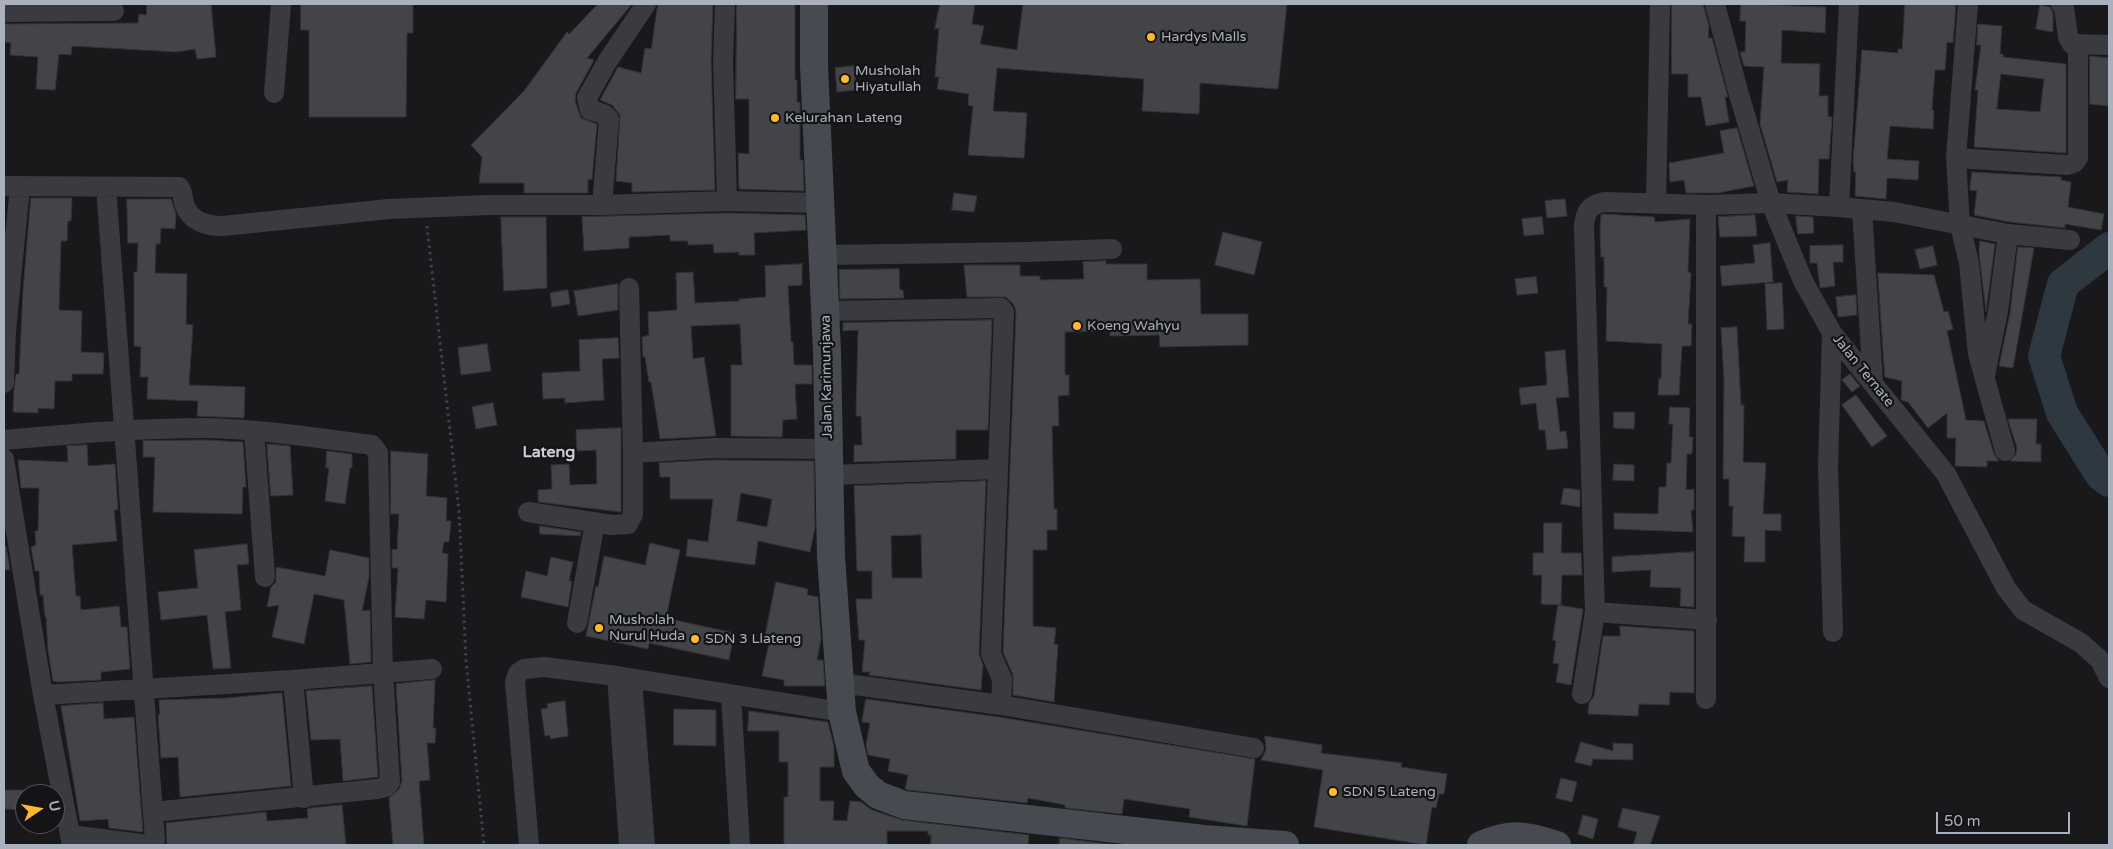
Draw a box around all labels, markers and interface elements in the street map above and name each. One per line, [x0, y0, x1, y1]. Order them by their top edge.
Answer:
place label: Hardys Malls [1161, 29, 1246, 45]
marker: Hardys Malls [1145, 31, 1157, 43]
place label: Musholah Hiyatullah [855, 63, 921, 95]
marker: Musholah Hiyatullah [839, 73, 851, 85]
place label: Kelurahan Lateng [785, 110, 902, 126]
marker: Kelurahan Lateng [769, 112, 781, 124]
street label: Jalan Karimunjawa [818, 315, 836, 439]
place label: Koeng Wahyu [1087, 318, 1180, 334]
marker: Koeng Wahyu [1071, 320, 1083, 332]
street label: Jalan Ternate [1829, 331, 1897, 411]
district label: Lateng [523, 443, 575, 463]
place label: Musholah Nurul Huda [609, 612, 685, 644]
marker: Musholah Nurul Huda [593, 622, 605, 634]
place label: SDN 3 Llateng [705, 631, 801, 647]
marker: SDN 3 Llateng [689, 633, 701, 645]
north arrow [15, 784, 65, 834]
place label: SDN 5 Lateng [1343, 784, 1436, 800]
marker: SDN 5 Lateng [1327, 786, 1339, 798]
text: U [45, 799, 64, 813]
scale bar [1938, 802, 2072, 834]
text: 50 m [1944, 812, 1981, 830]

